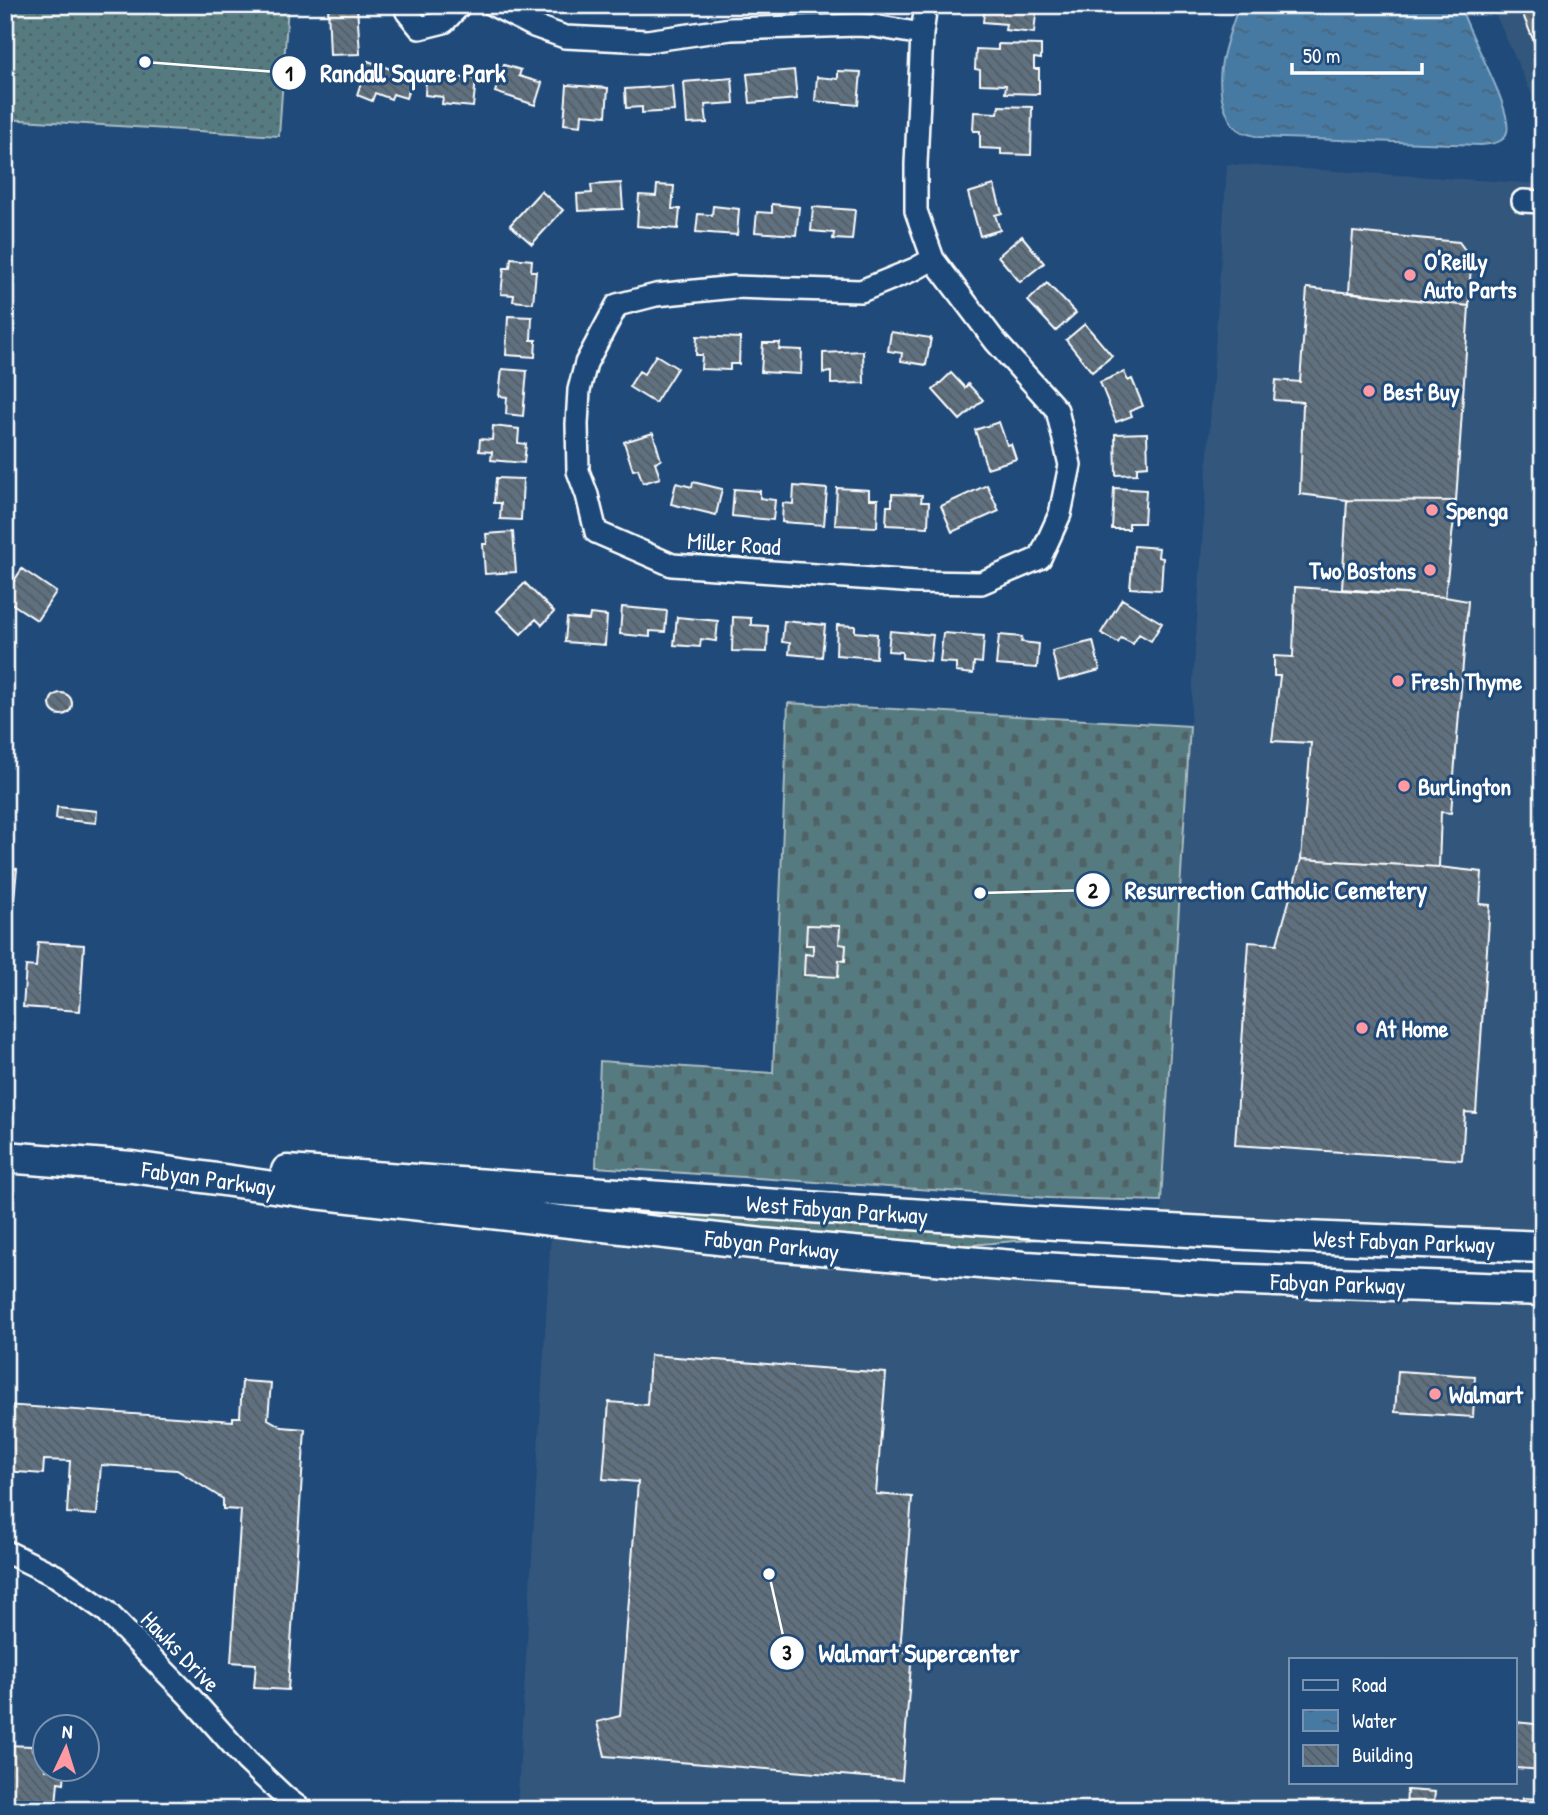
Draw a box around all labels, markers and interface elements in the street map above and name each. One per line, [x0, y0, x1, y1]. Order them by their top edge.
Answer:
scale bar [1292, 32, 1422, 76]
text: 50 m [1303, 41, 1340, 70]
callout: Randall Square Park [271, 50, 520, 97]
text: Randall Square Park [320, 55, 506, 91]
text: 1 [285, 59, 293, 88]
place label: O'Reilly Auto Parts [1424, 245, 1516, 305]
marker: O'Reilly Auto Parts [1402, 267, 1418, 283]
place label: Best Buy [1383, 375, 1460, 408]
marker: Best Buy [1361, 383, 1377, 399]
place label: Spenga [1446, 494, 1508, 527]
marker: Spenga [1424, 502, 1440, 518]
street label: Miller Road [686, 524, 782, 562]
place label: Two Bostons [1308, 554, 1416, 586]
marker: Two Bostons [1422, 562, 1438, 578]
place label: Fresh Thyme [1411, 665, 1522, 698]
marker: Fresh Thyme [1390, 673, 1406, 689]
place label: Burlington [1418, 770, 1511, 803]
marker: Burlington [1396, 778, 1412, 794]
callout: Resurrection Catholic Cemetery [1076, 867, 1441, 914]
text: Resurrection Catholic Cemetery [1125, 872, 1427, 908]
text: 2 [1088, 876, 1098, 905]
place label: At Home [1376, 1012, 1449, 1044]
marker: At Home [1354, 1020, 1370, 1036]
street label: Fabyan Parkway [139, 1153, 278, 1203]
street label: West Fabyan Parkway [745, 1187, 929, 1231]
street label: Fabyan Parkway [702, 1221, 841, 1267]
street label: West Fabyan Parkway [1312, 1222, 1496, 1260]
street label: Fabyan Parkway [1269, 1265, 1406, 1301]
place label: Walmart [1449, 1378, 1524, 1410]
marker: Walmart [1427, 1386, 1443, 1402]
street label: Hawks Drive [134, 1603, 228, 1699]
callout: Walmart Supercenter [769, 1629, 1033, 1676]
text: Walmart Supercenter [818, 1635, 1021, 1671]
text: 3 [782, 1638, 792, 1667]
legend [1289, 1658, 1516, 1784]
text: Road [1352, 1670, 1386, 1699]
text: Water [1352, 1706, 1397, 1735]
north arrow [32, 1714, 102, 1784]
text: N [61, 1718, 73, 1744]
text: Building [1352, 1740, 1413, 1769]

